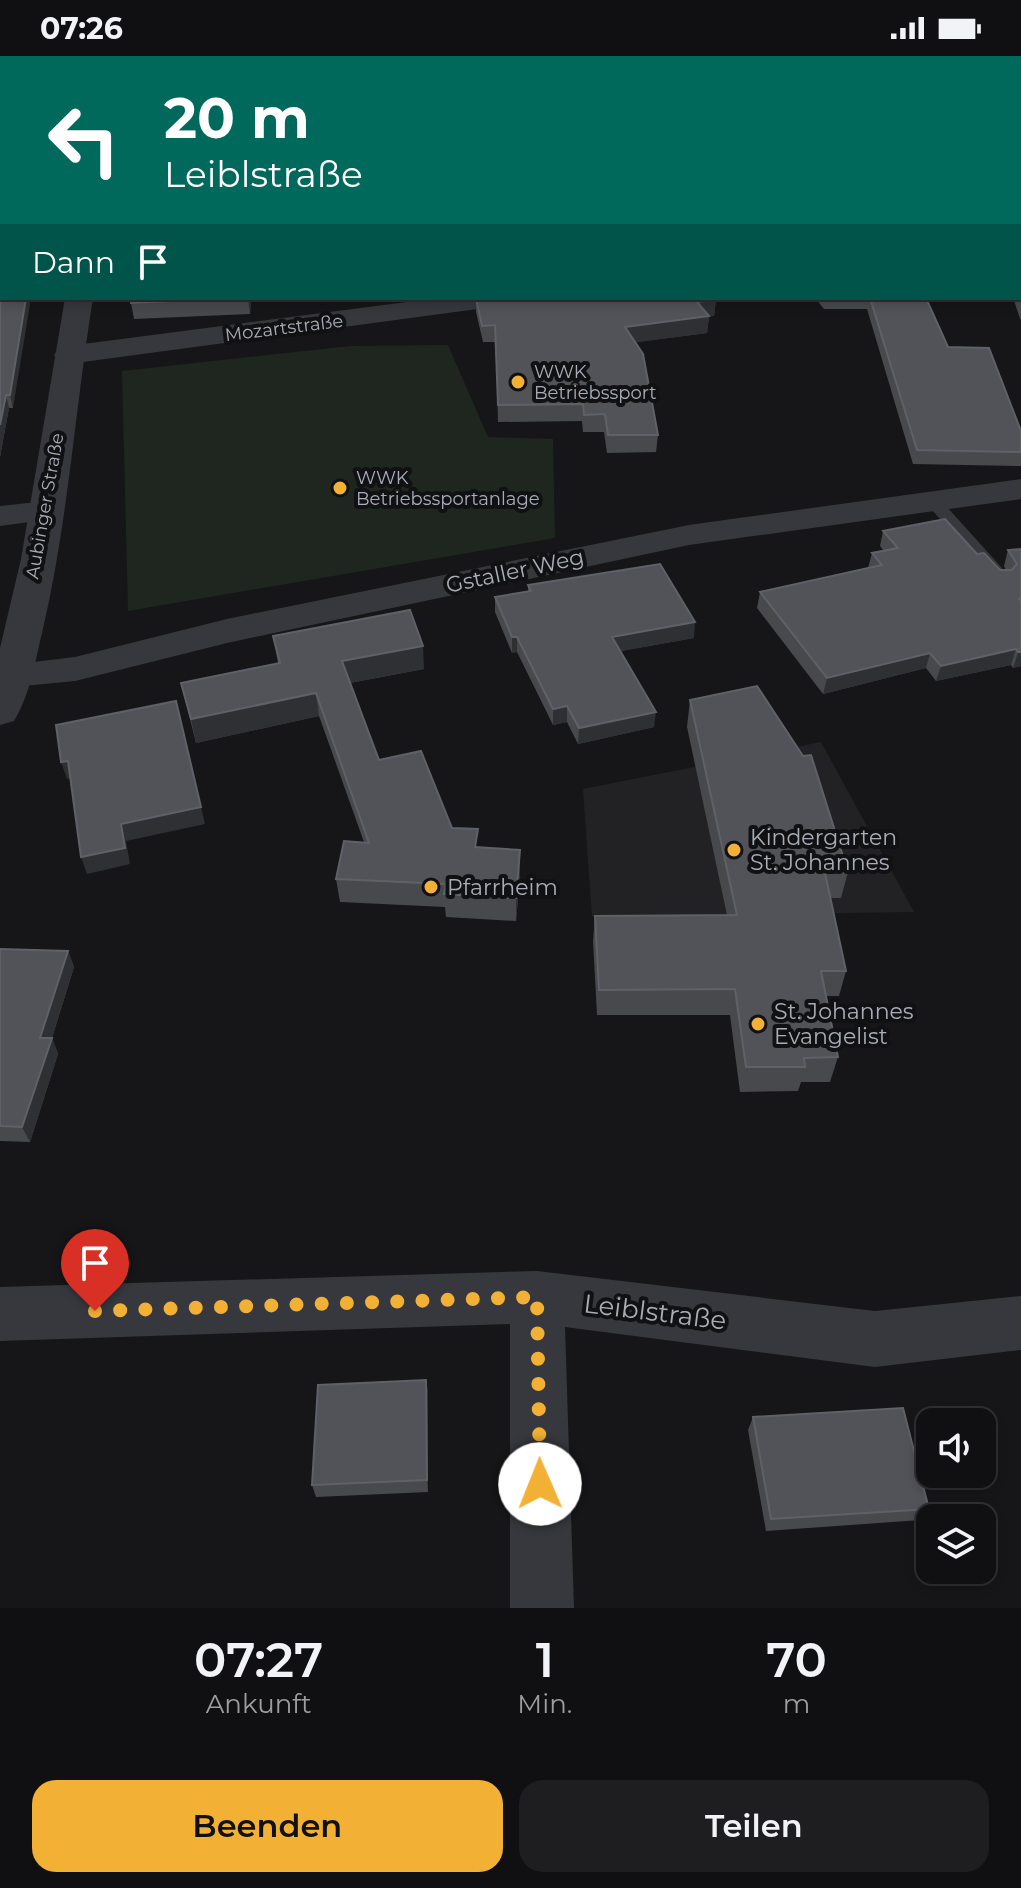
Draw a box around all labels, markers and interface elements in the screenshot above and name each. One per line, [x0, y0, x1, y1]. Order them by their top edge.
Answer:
text: 07:26 [40, 10, 123, 47]
text: 20 m [164, 84, 310, 152]
icon: left [32, 88, 136, 192]
text: Leiblstraße [164, 152, 363, 196]
icon: arrive [131, 240, 175, 284]
text: Dann [32, 244, 115, 281]
street label: Mozartstraße [224, 310, 345, 346]
place label: WWK Betriebssport [534, 361, 657, 404]
marker: WWK Betriebssport [509, 373, 527, 391]
street label: Aubinger Straße [21, 431, 69, 581]
place label: WWK Betriebssportanlage [356, 467, 540, 510]
marker: WWK Betriebssportanlage [331, 479, 349, 497]
street label: Gstaller Weg [443, 543, 587, 599]
place label: Kindergarten St. Johannes [750, 824, 897, 876]
marker: Kindergarten St. Johannes [725, 841, 743, 859]
place label: Pfarrheim [447, 874, 558, 901]
marker: Pfarrheim [422, 878, 440, 896]
place label: St. Johannes Evangelist [774, 998, 914, 1050]
marker: St. Johannes Evangelist [749, 1015, 767, 1033]
pin [61, 1229, 129, 1311]
icon: arrive [73, 1241, 117, 1285]
street label: Leiblstraße [582, 1287, 728, 1337]
map controls [916, 1408, 996, 1584]
button: sound [916, 1408, 996, 1488]
position arrow [498, 1442, 582, 1526]
button: layers [916, 1504, 996, 1584]
text: 07:27 [194, 1631, 323, 1689]
text: 1 [536, 1631, 554, 1689]
text: 70 [766, 1631, 827, 1689]
text: Ankunft [206, 1688, 312, 1720]
text: Min. [517, 1688, 572, 1720]
text: m [783, 1688, 810, 1720]
button: Beenden [32, 1780, 503, 1872]
button: Teilen [519, 1780, 989, 1872]

